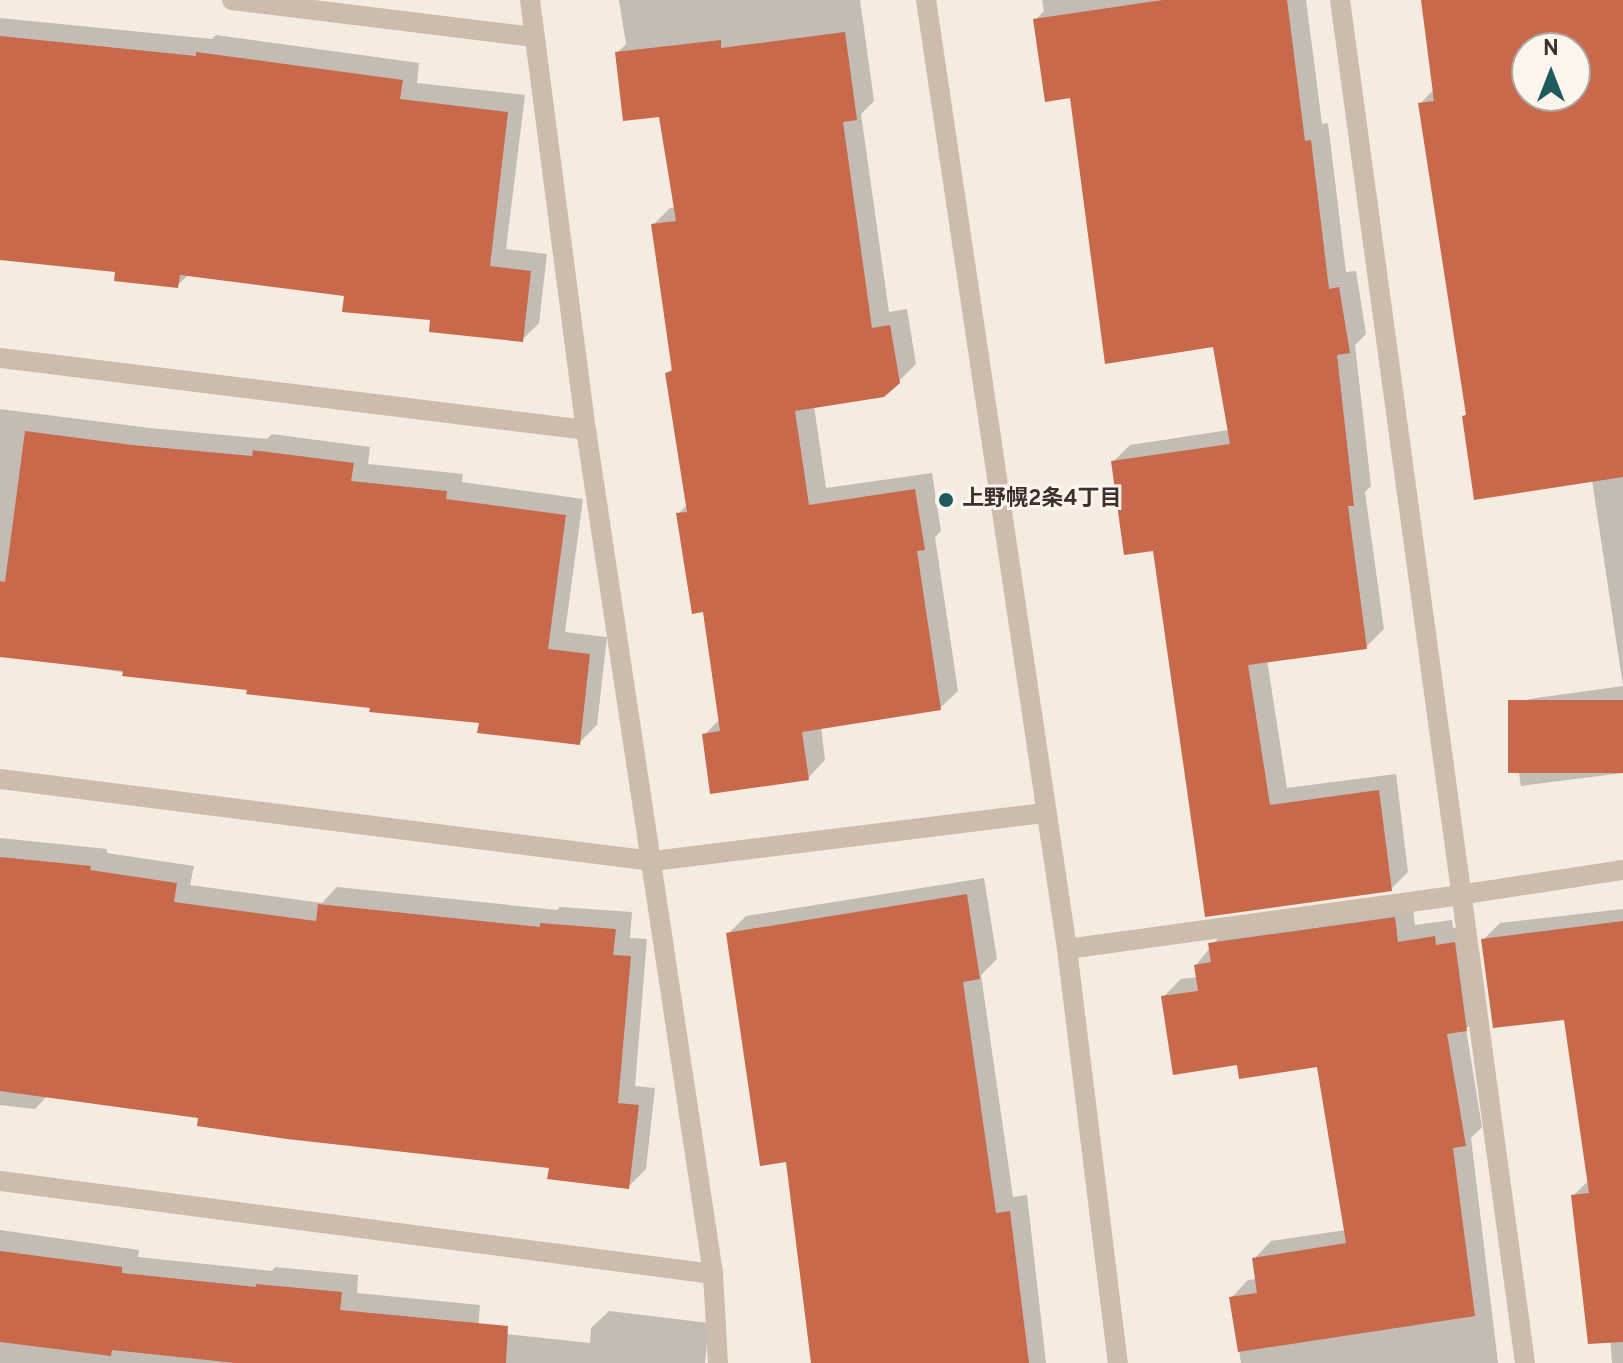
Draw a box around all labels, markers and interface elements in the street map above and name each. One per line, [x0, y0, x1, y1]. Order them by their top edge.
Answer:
north arrow [1511, 32, 1591, 112]
text: N [1543, 36, 1559, 63]
place label: 上野幌2条4丁目 [962, 487, 1122, 513]
marker: 上野幌2条4丁目 [937, 491, 955, 509]

